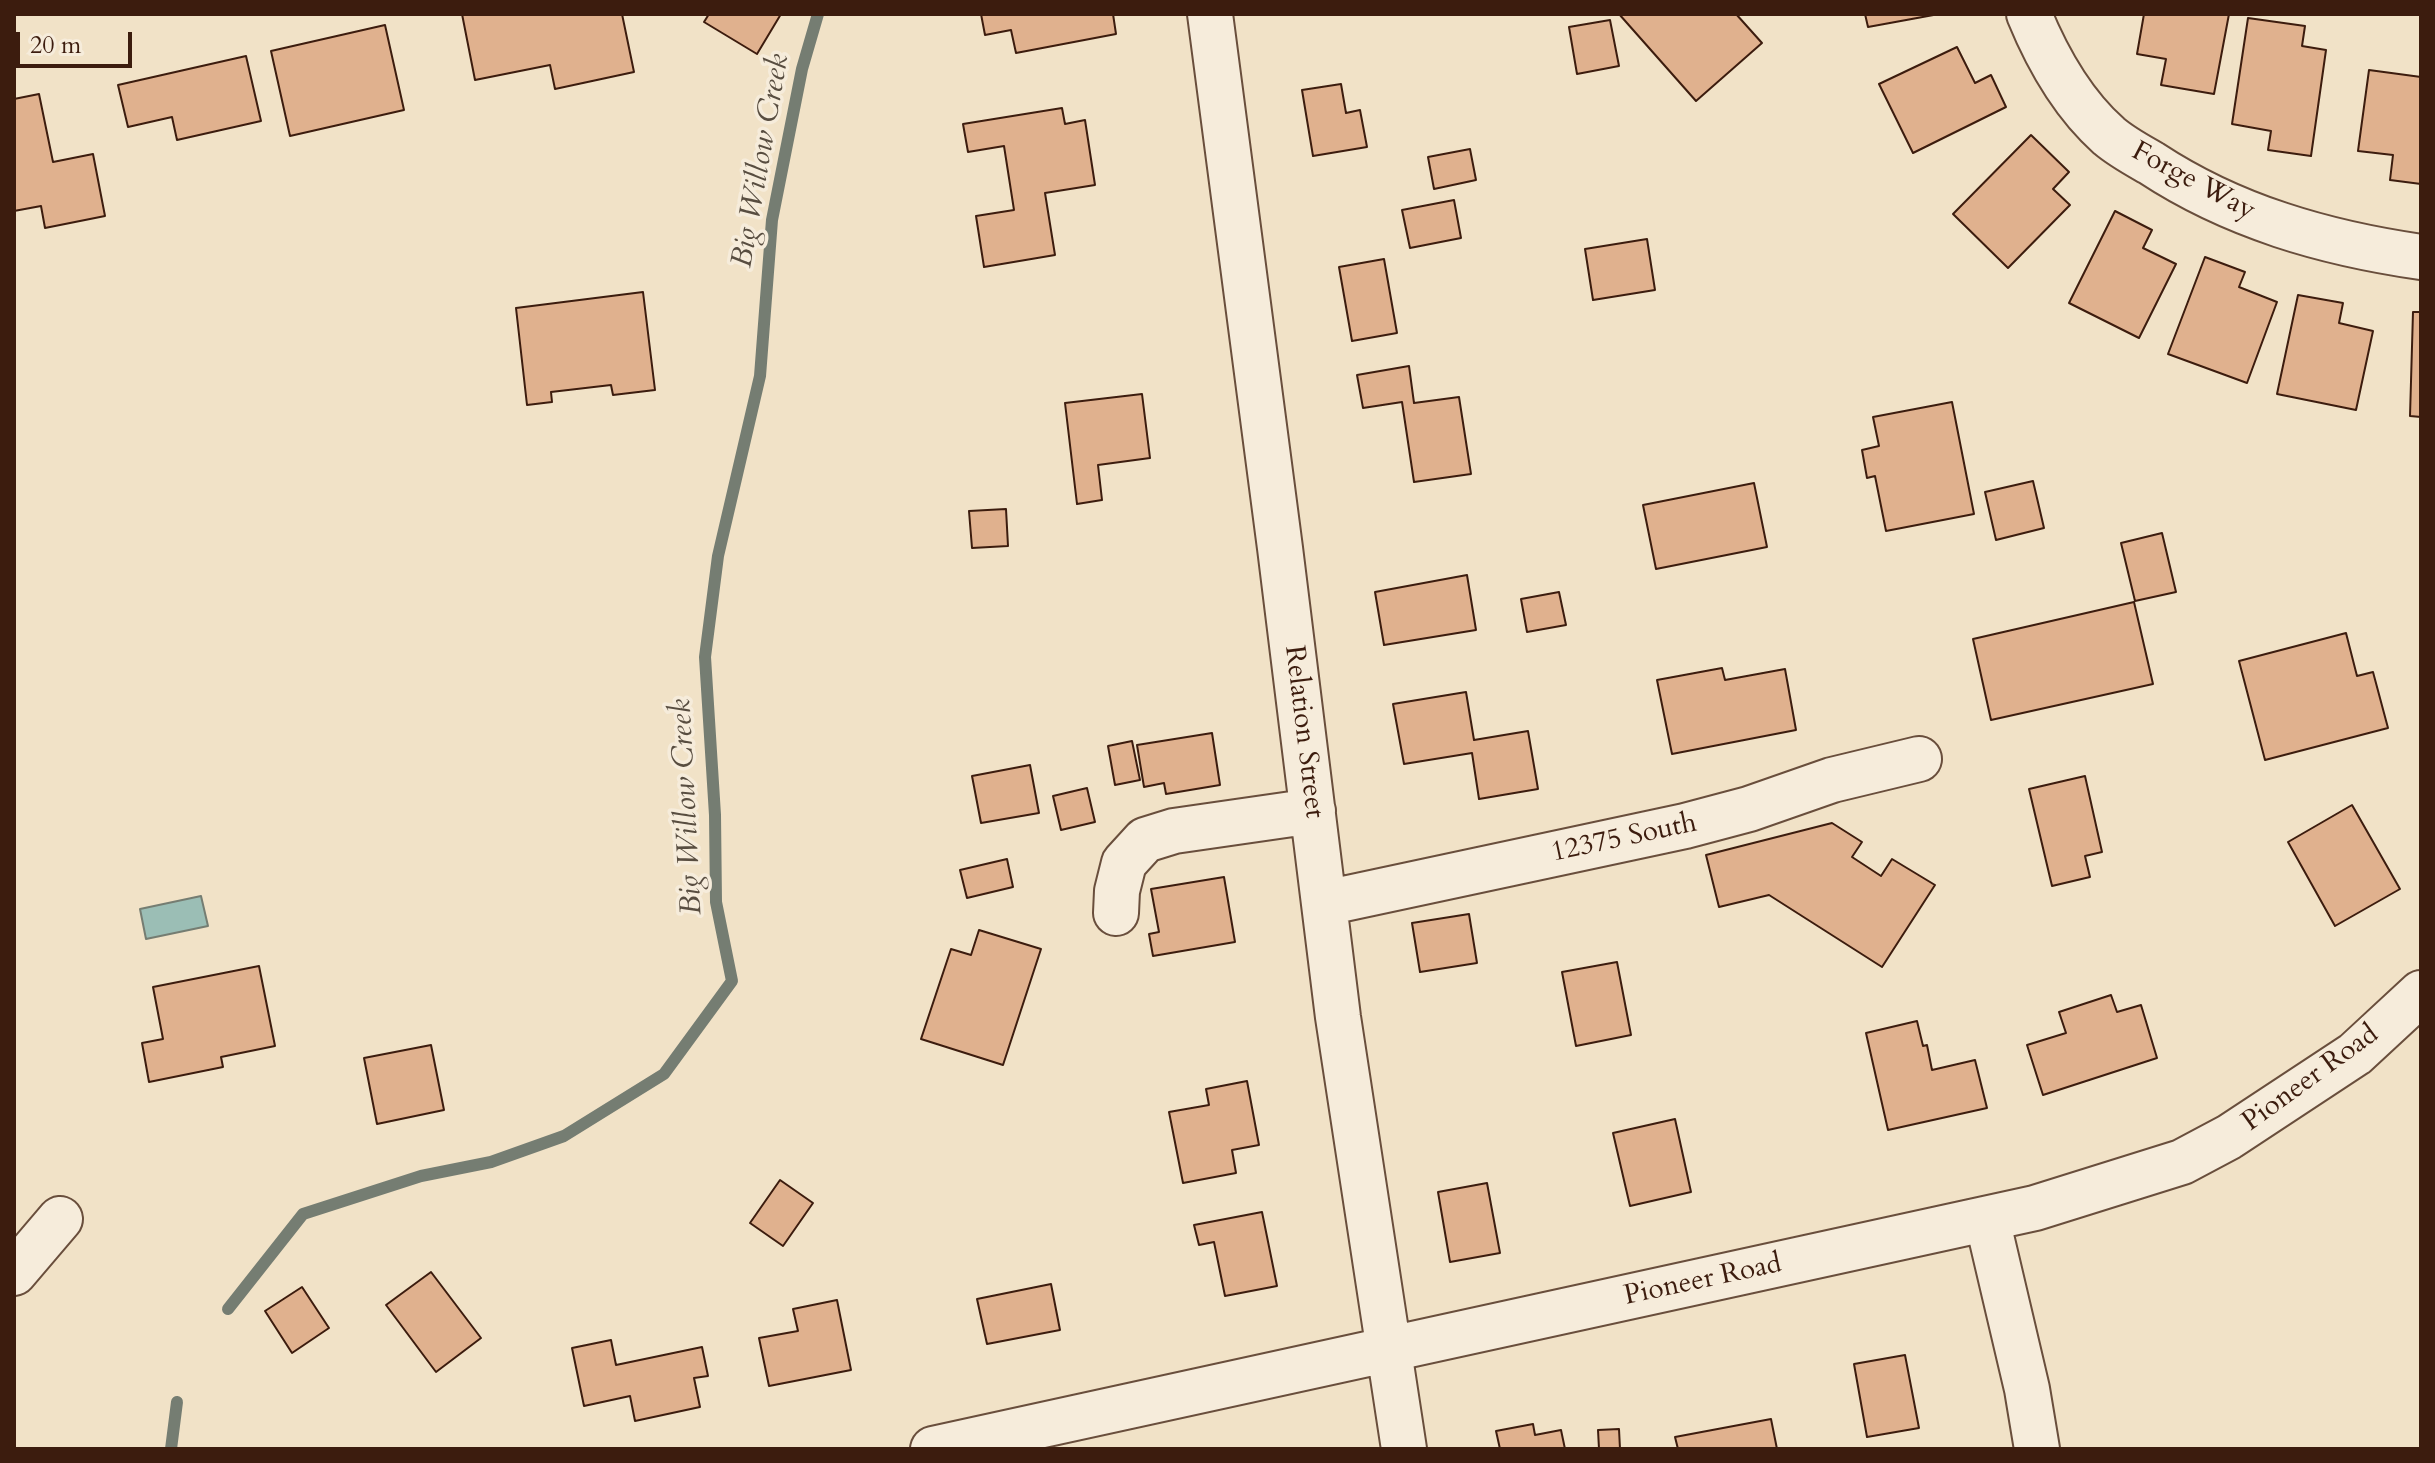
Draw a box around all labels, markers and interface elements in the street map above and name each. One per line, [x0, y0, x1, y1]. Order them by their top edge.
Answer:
scale bar [20, 16, 136, 66]
text: 20 m [30, 29, 81, 62]
water label: Big Willow Creek [725, 51, 799, 271]
street label: Forge Way [2125, 135, 2261, 229]
street label: Relation Street [1276, 644, 1330, 820]
water label: Big Willow Creek [664, 698, 712, 916]
street label: 12375 South [1548, 807, 1700, 871]
street label: Pioneer Road [2236, 1018, 2386, 1140]
street label: Pioneer Road [1621, 1248, 1785, 1314]

